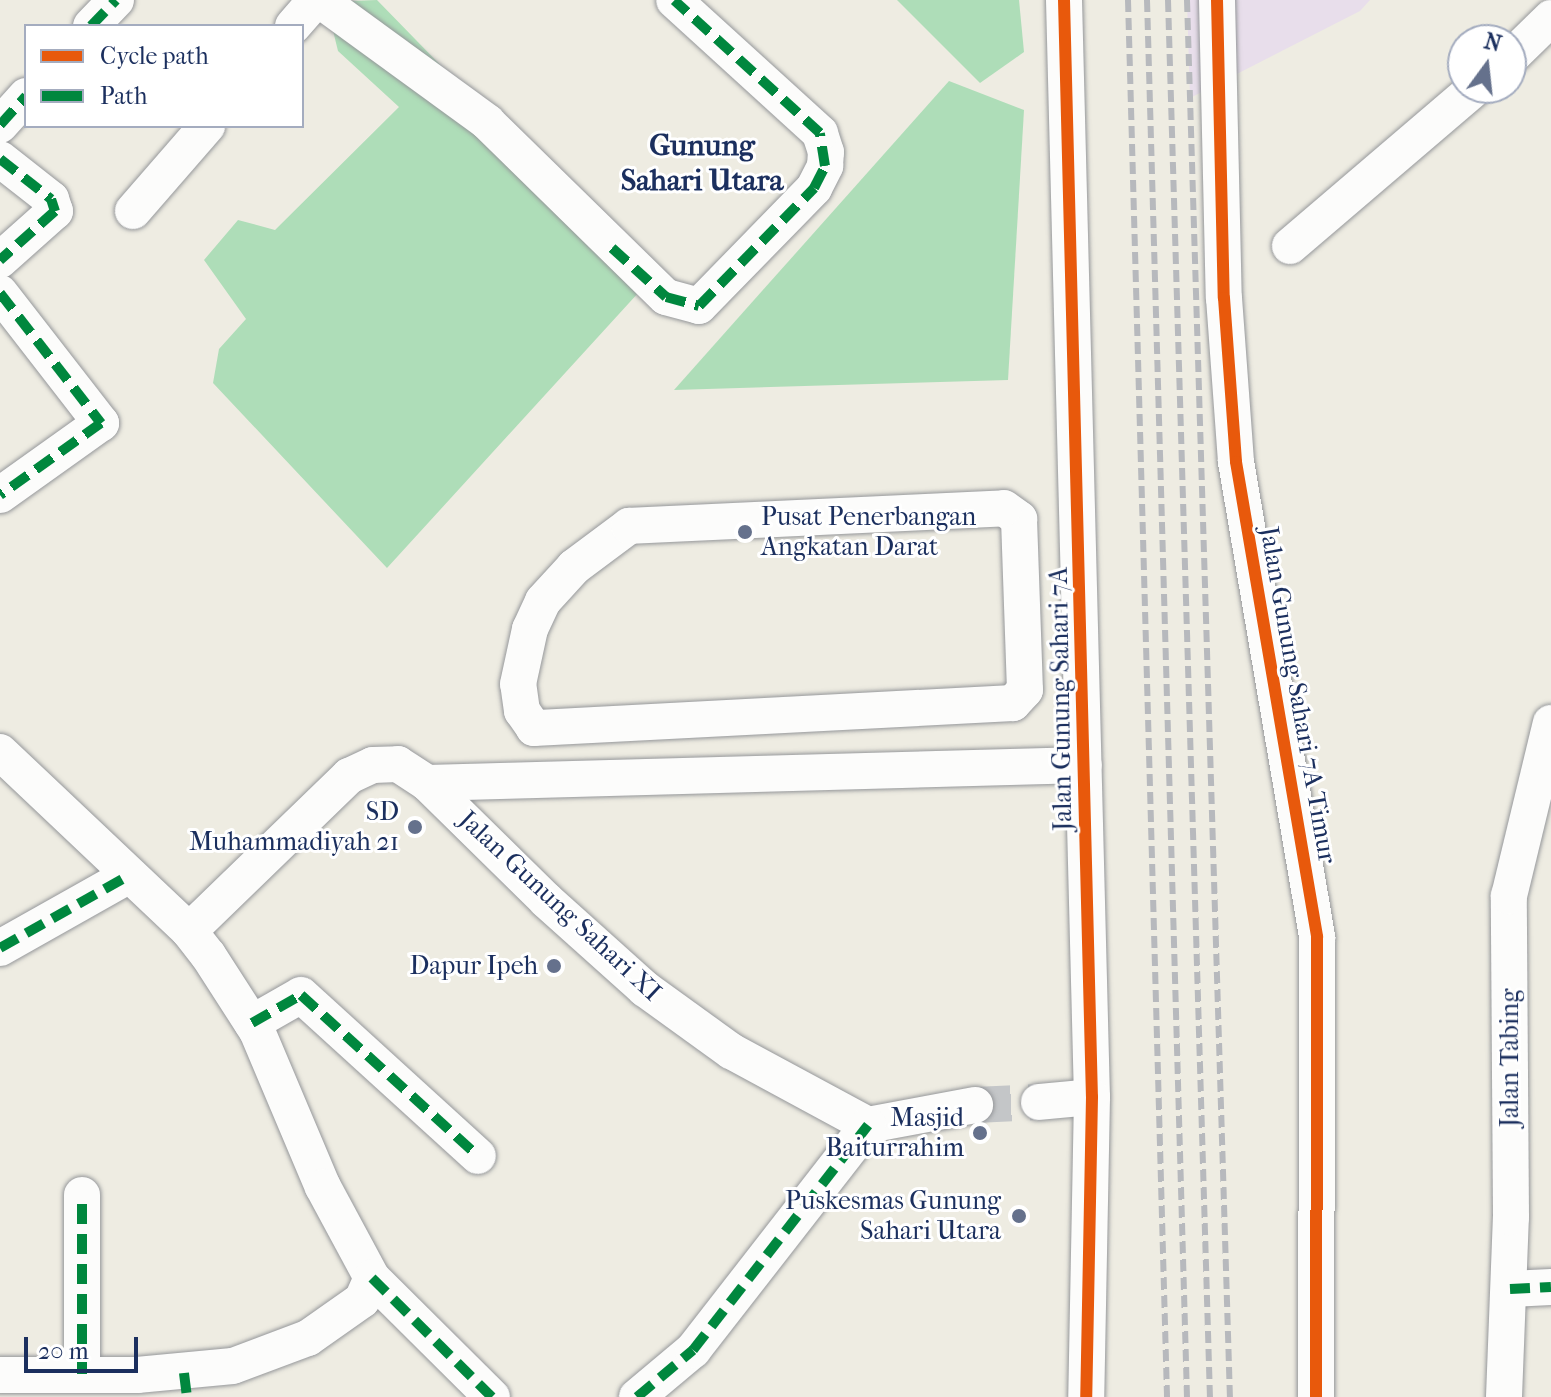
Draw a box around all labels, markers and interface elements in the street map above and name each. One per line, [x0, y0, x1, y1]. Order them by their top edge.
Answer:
legend [24, 24, 304, 128]
north arrow [1447, 24, 1527, 104]
text: N [1481, 28, 1504, 57]
text: Cycle path [100, 42, 209, 70]
text: Path [100, 82, 147, 110]
district label: Gunung Sahari Utara [621, 128, 783, 198]
place label: Pusat Penerbangan Angkatan Darat [761, 501, 976, 562]
marker: Pusat Penerbangan Angkatan Darat [736, 523, 754, 541]
street label: Jalan Gunung Sahari 7A Timur [1253, 524, 1343, 866]
street label: Jalan Gunung Sahari 7A [1043, 567, 1079, 831]
place label: SD Muhammadiyah 21 [189, 796, 399, 858]
street label: Jalan Gunung Sahari XI [452, 804, 668, 1008]
marker: SD Muhammadiyah 21 [406, 818, 424, 836]
place label: Dapur Ipeh [409, 950, 538, 982]
marker: Dapur Ipeh [545, 957, 563, 975]
street label: Jalan Tabing [1494, 989, 1526, 1127]
place label: Masjid Baiturrahim [826, 1102, 964, 1164]
marker: Masjid Baiturrahim [971, 1124, 989, 1142]
place label: Puskesmas Gunung Sahari Utara [785, 1185, 1001, 1246]
marker: Puskesmas Gunung Sahari Utara [1008, 1205, 1030, 1227]
scale bar [28, 1321, 142, 1371]
text: 20 m [38, 1337, 89, 1365]

